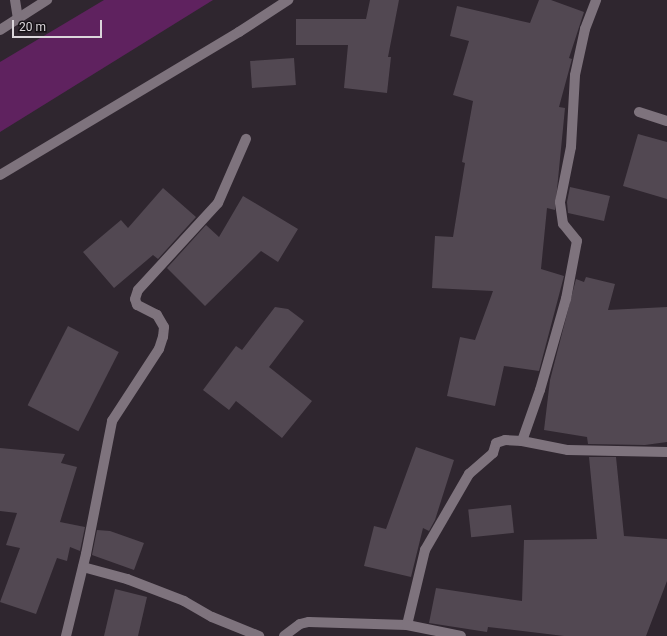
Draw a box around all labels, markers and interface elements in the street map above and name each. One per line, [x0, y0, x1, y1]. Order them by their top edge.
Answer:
scale bar [14, 12, 104, 38]
text: 20 m [19, 20, 46, 34]

